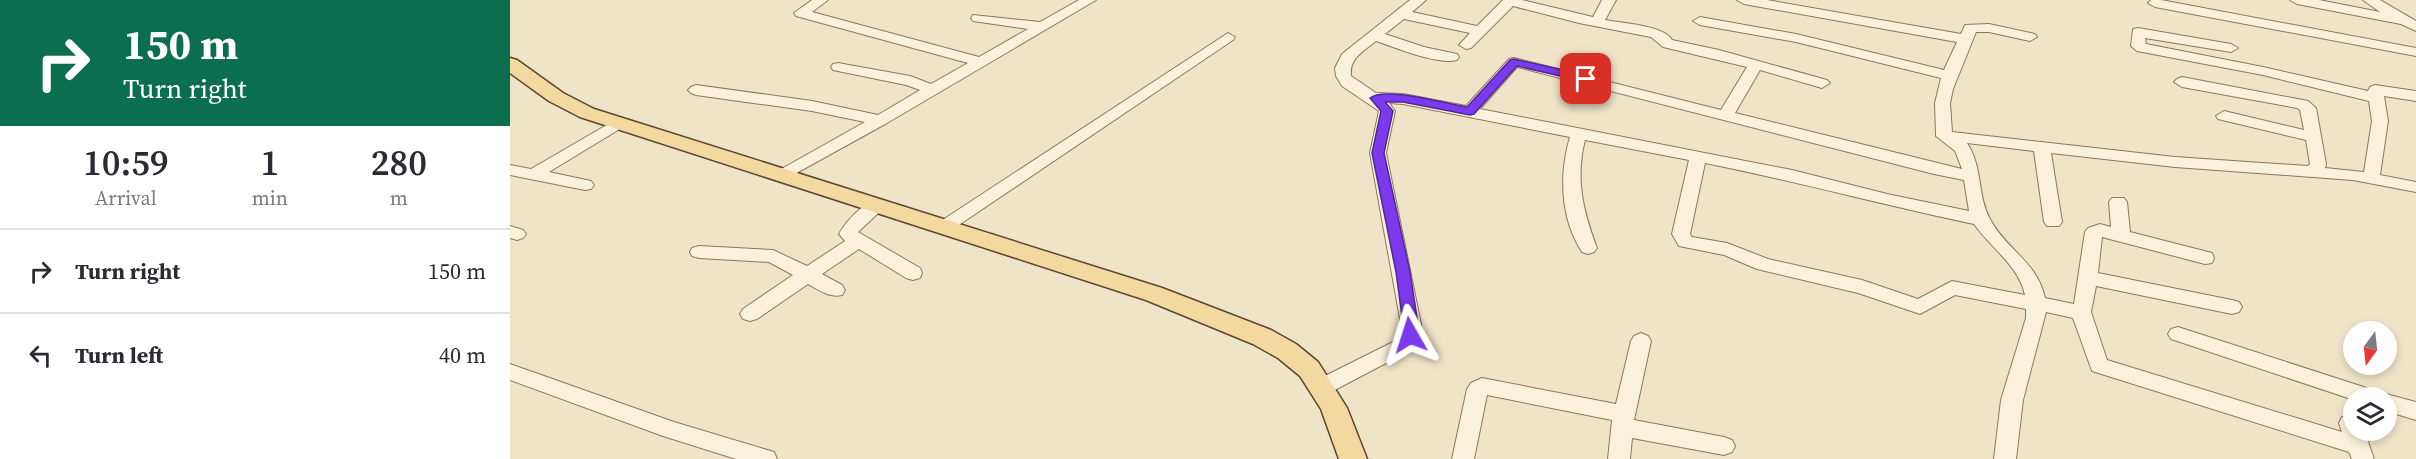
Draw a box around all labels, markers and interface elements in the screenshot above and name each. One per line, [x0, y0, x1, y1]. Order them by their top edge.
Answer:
text: 150 m [123, 15, 238, 73]
icon: right [24, 24, 102, 102]
pin [1560, 53, 1611, 104]
icon: arrive [1569, 62, 1602, 95]
text: Turn right [123, 70, 247, 107]
text: 10:59 [83, 138, 169, 187]
text: 1 [260, 138, 279, 187]
text: 280 [371, 138, 427, 187]
text: Arrival [95, 184, 157, 212]
text: min [252, 184, 288, 212]
text: m [390, 184, 408, 212]
icon: right [24, 255, 57, 288]
text: Turn right [75, 256, 180, 286]
text: 150 m [428, 256, 486, 286]
position arrow [1378, 303, 1442, 367]
north arrow [2343, 321, 2397, 375]
map controls [2343, 321, 2397, 441]
icon: left [24, 339, 57, 372]
text: Turn left [75, 340, 163, 370]
text: 40 m [439, 340, 486, 370]
button: layers [2343, 387, 2397, 441]

